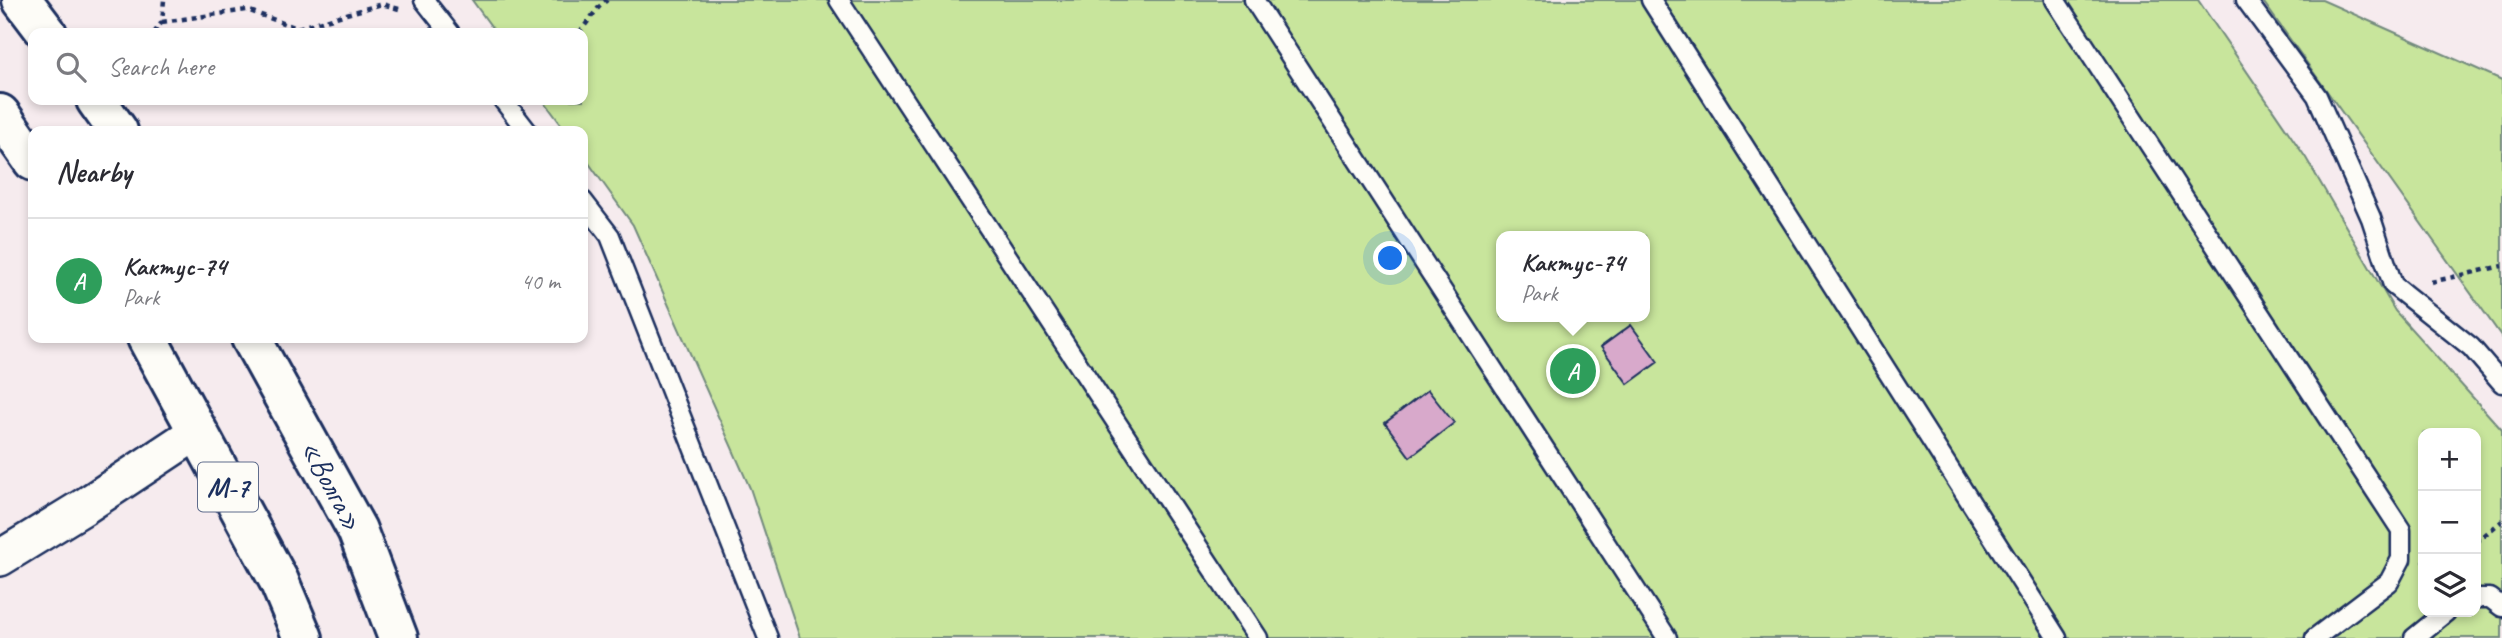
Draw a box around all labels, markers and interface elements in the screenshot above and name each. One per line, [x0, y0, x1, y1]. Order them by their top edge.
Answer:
search box [28, 28, 588, 105]
icon: search [52, 48, 90, 86]
text: Search here [108, 50, 214, 83]
text: Nearby [56, 153, 132, 191]
popup [1496, 231, 1650, 322]
your location [1373, 241, 1407, 275]
text: Кактус-74 [1521, 246, 1625, 279]
text: Кактус-74 [123, 250, 226, 283]
text: A [73, 267, 85, 296]
text: 40 m [521, 267, 560, 296]
text: Park [1521, 279, 1558, 308]
text: Park [123, 283, 159, 312]
pin: A [1550, 345, 1596, 397]
map controls [2418, 428, 2481, 617]
button: + [2418, 428, 2481, 491]
street label: «Волга» [292, 433, 372, 537]
road number: М-7 [198, 462, 258, 512]
button: − [2418, 491, 2481, 554]
button: layers [2418, 554, 2481, 617]

